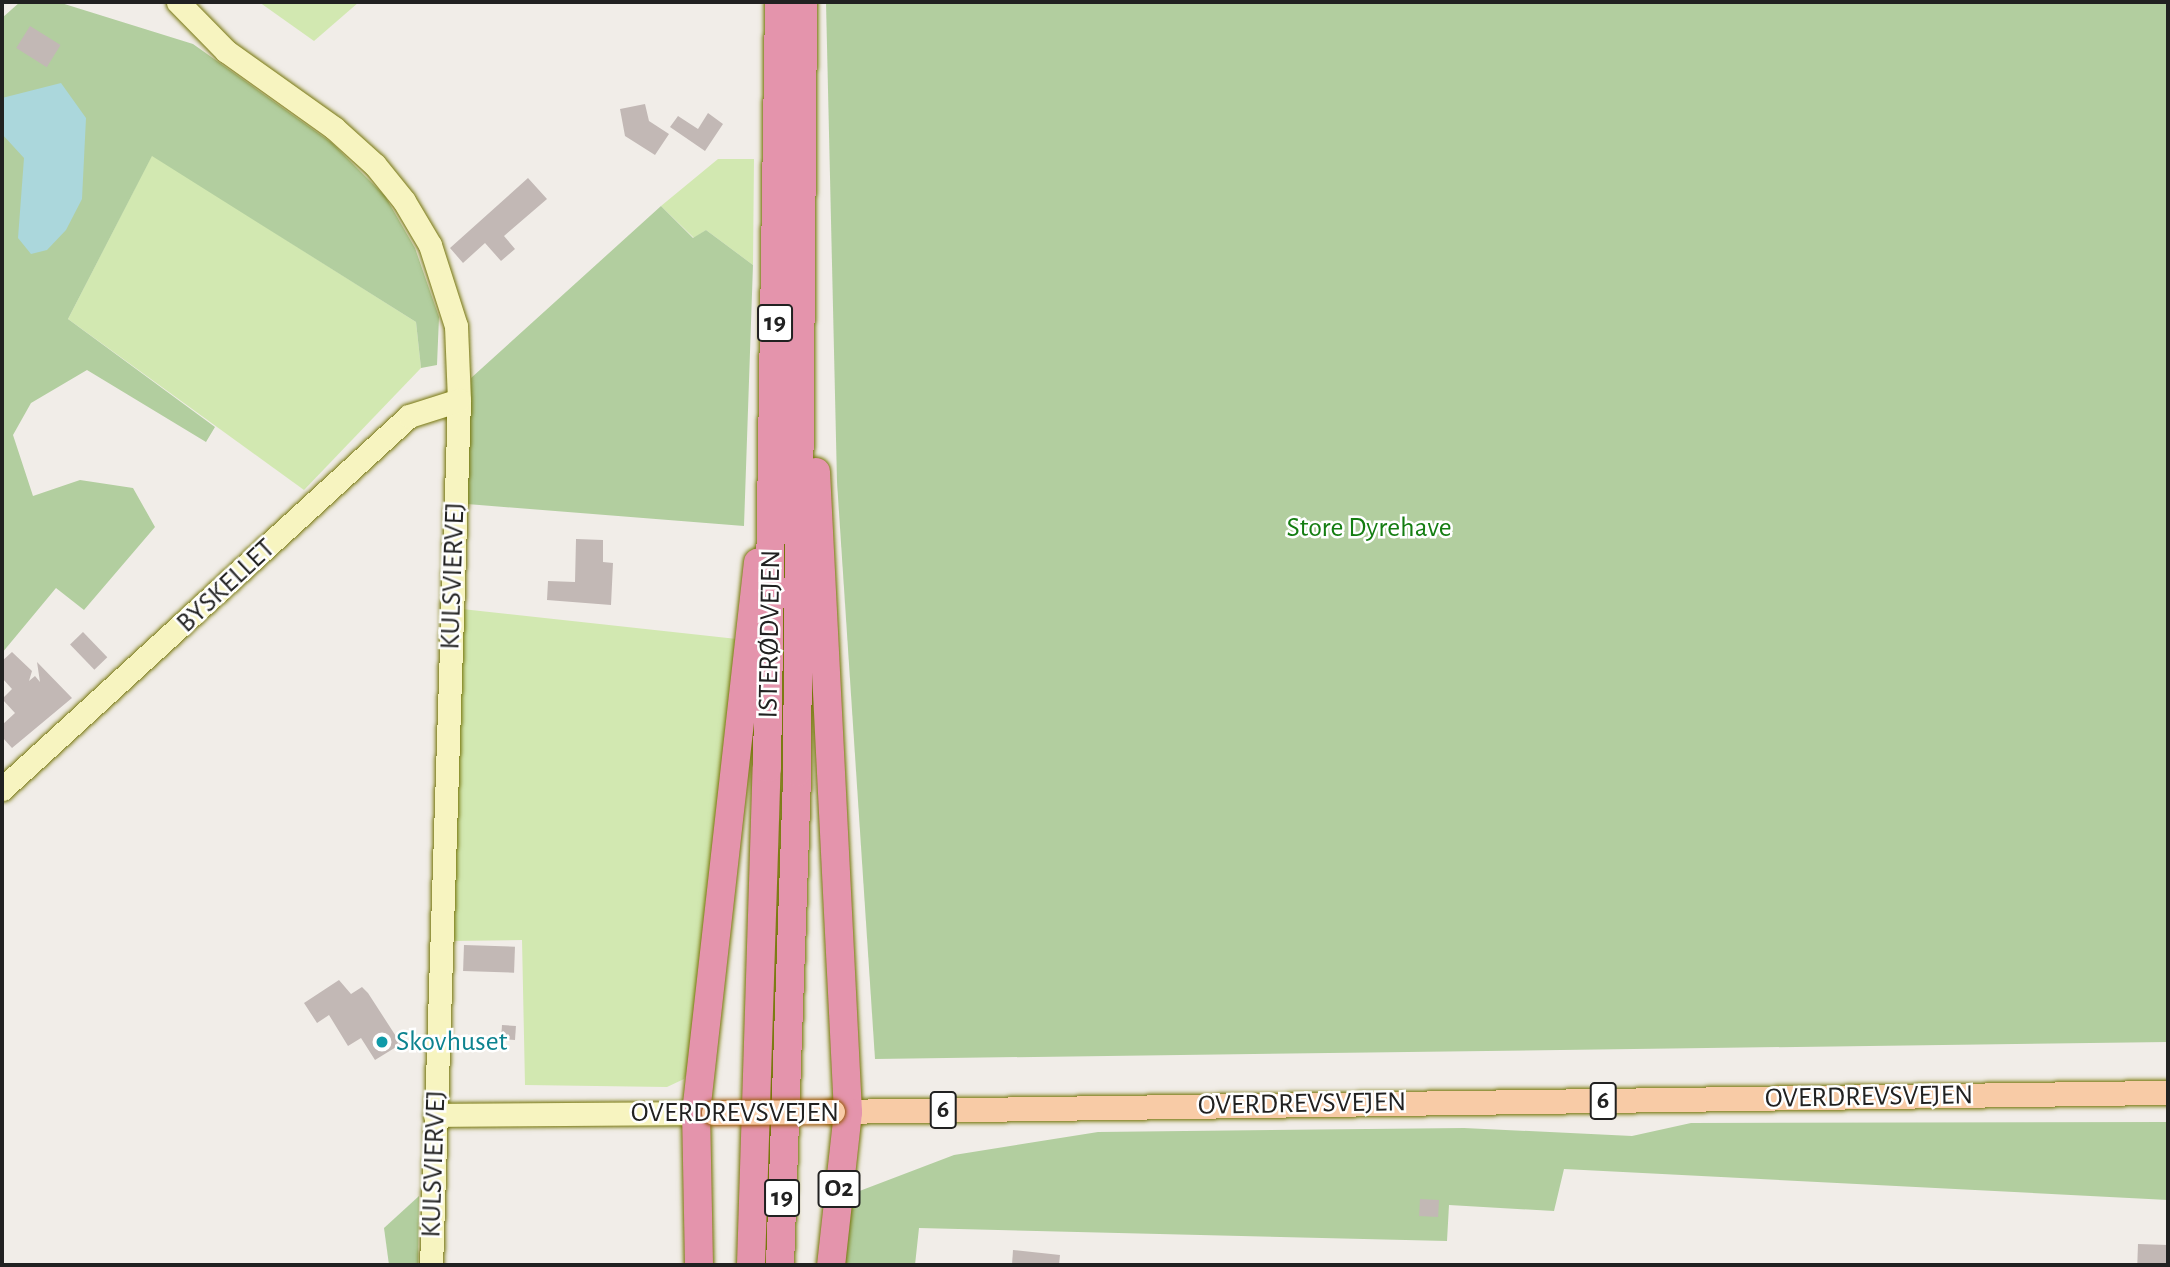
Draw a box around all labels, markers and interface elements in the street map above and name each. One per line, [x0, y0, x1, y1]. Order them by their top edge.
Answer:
road number: 19 [756, 300, 794, 346]
street label: KULSVIERVEJ [434, 502, 472, 650]
park label: Store Dyrehave [1286, 511, 1452, 545]
street label: BYSKELLET [170, 532, 282, 640]
street label: ISTERØDVEJEN [752, 549, 788, 719]
place label: Skovhuset [396, 1025, 507, 1059]
marker: Skovhuset [374, 1034, 390, 1050]
road number: 6 [1589, 1078, 1617, 1124]
street label: OVERDREVSVEJEN [1764, 1078, 1974, 1116]
street label: OVERDREVSVEJEN [1197, 1085, 1407, 1123]
road number: 6 [929, 1088, 957, 1133]
street label: KULSVIERVEJ [415, 1090, 453, 1238]
street label: OVERDREVSVEJEN [631, 1096, 839, 1130]
road number: O2 [816, 1166, 862, 1212]
road number: 19 [763, 1176, 801, 1220]

